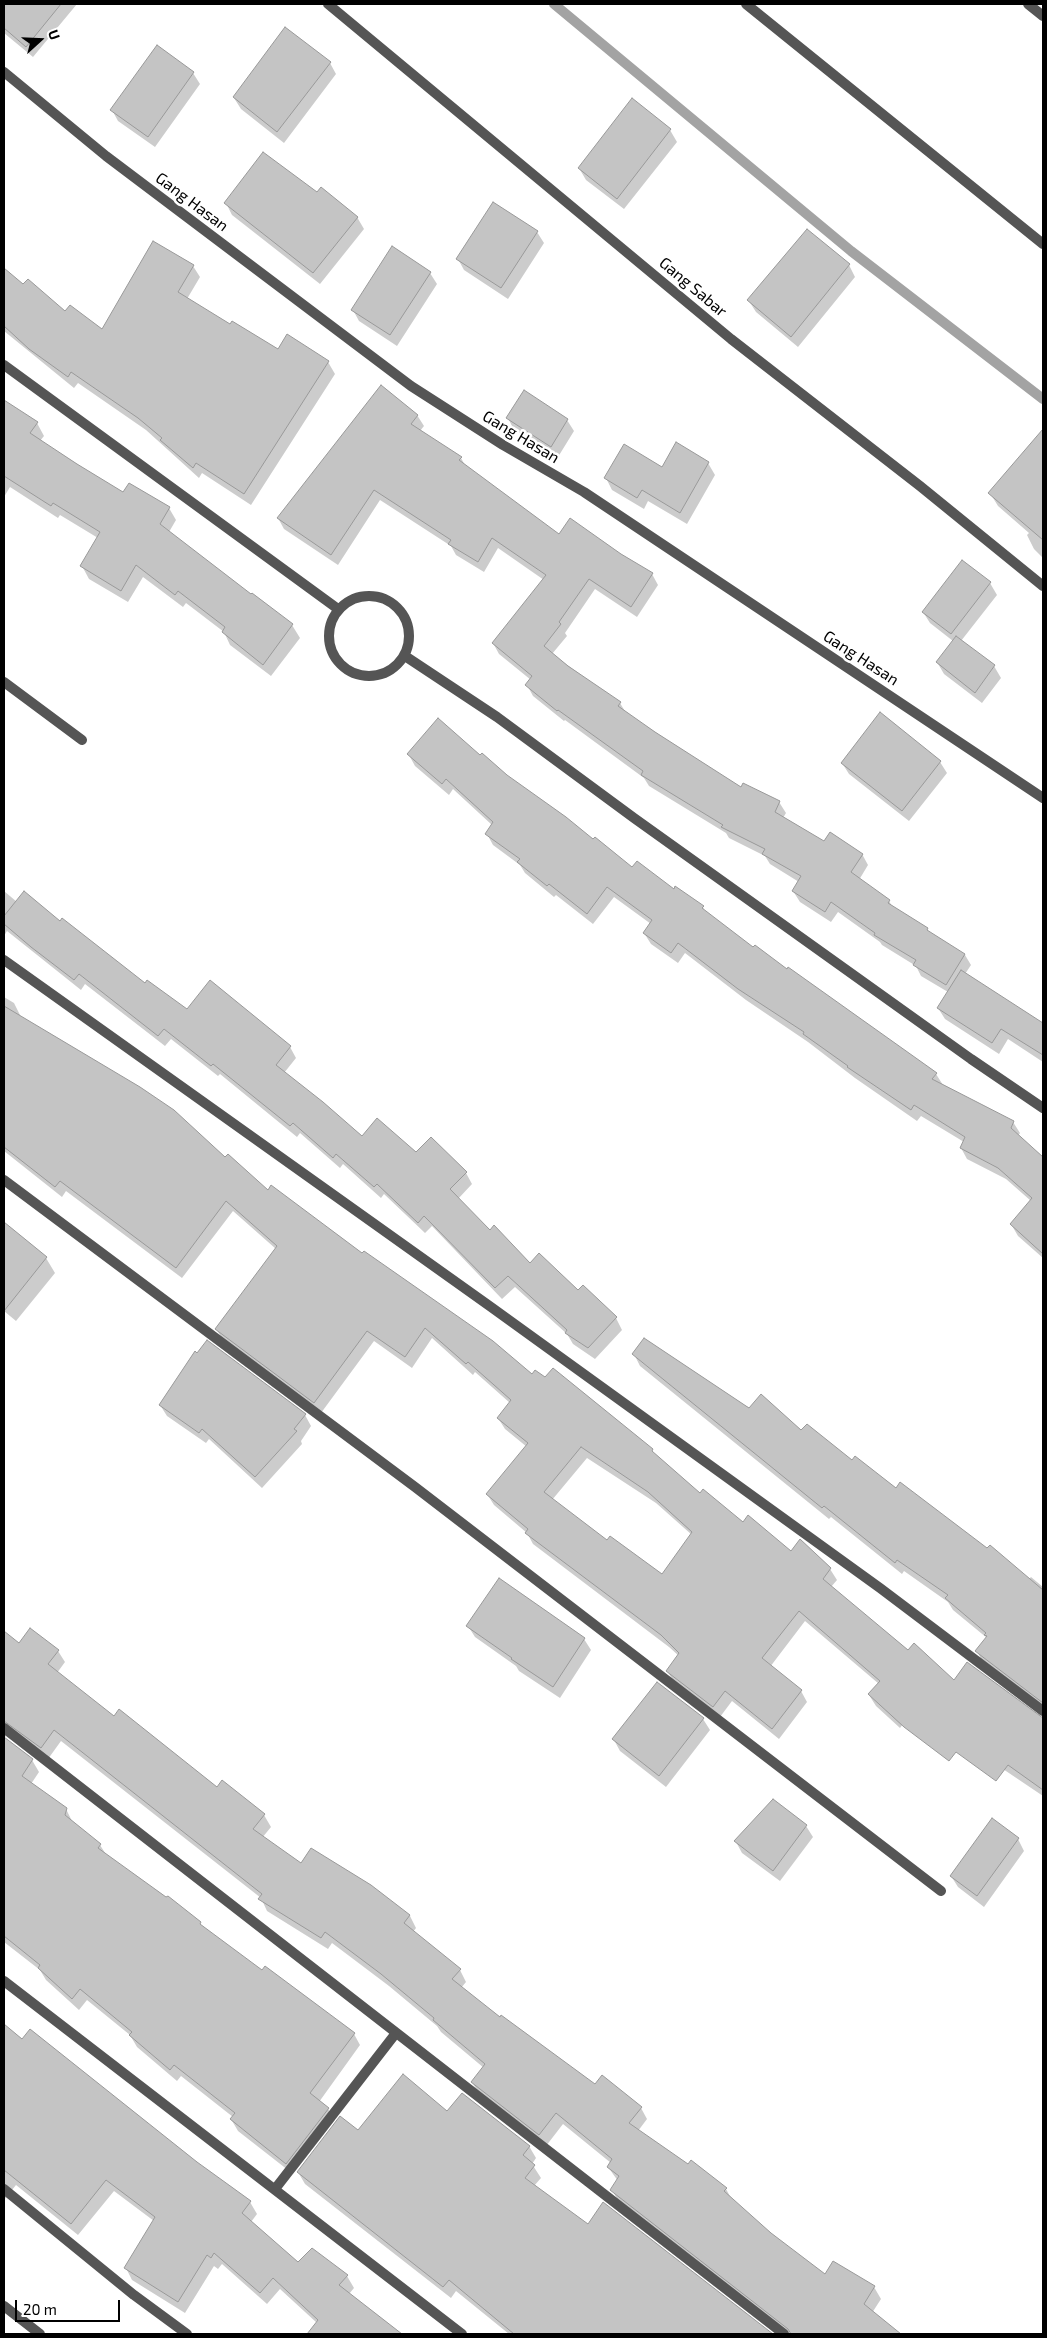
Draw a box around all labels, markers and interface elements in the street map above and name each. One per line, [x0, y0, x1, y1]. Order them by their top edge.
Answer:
north arrow [15, 15, 65, 65]
text: U [45, 27, 64, 42]
street label: Gang Hasan [152, 168, 232, 236]
street label: Gang Sabar [655, 253, 731, 321]
street label: Gang Hasan [479, 407, 563, 467]
street label: Gang Hasan [820, 626, 902, 690]
scale bar [18, 2290, 122, 2322]
text: 20 m [23, 2300, 57, 2318]

